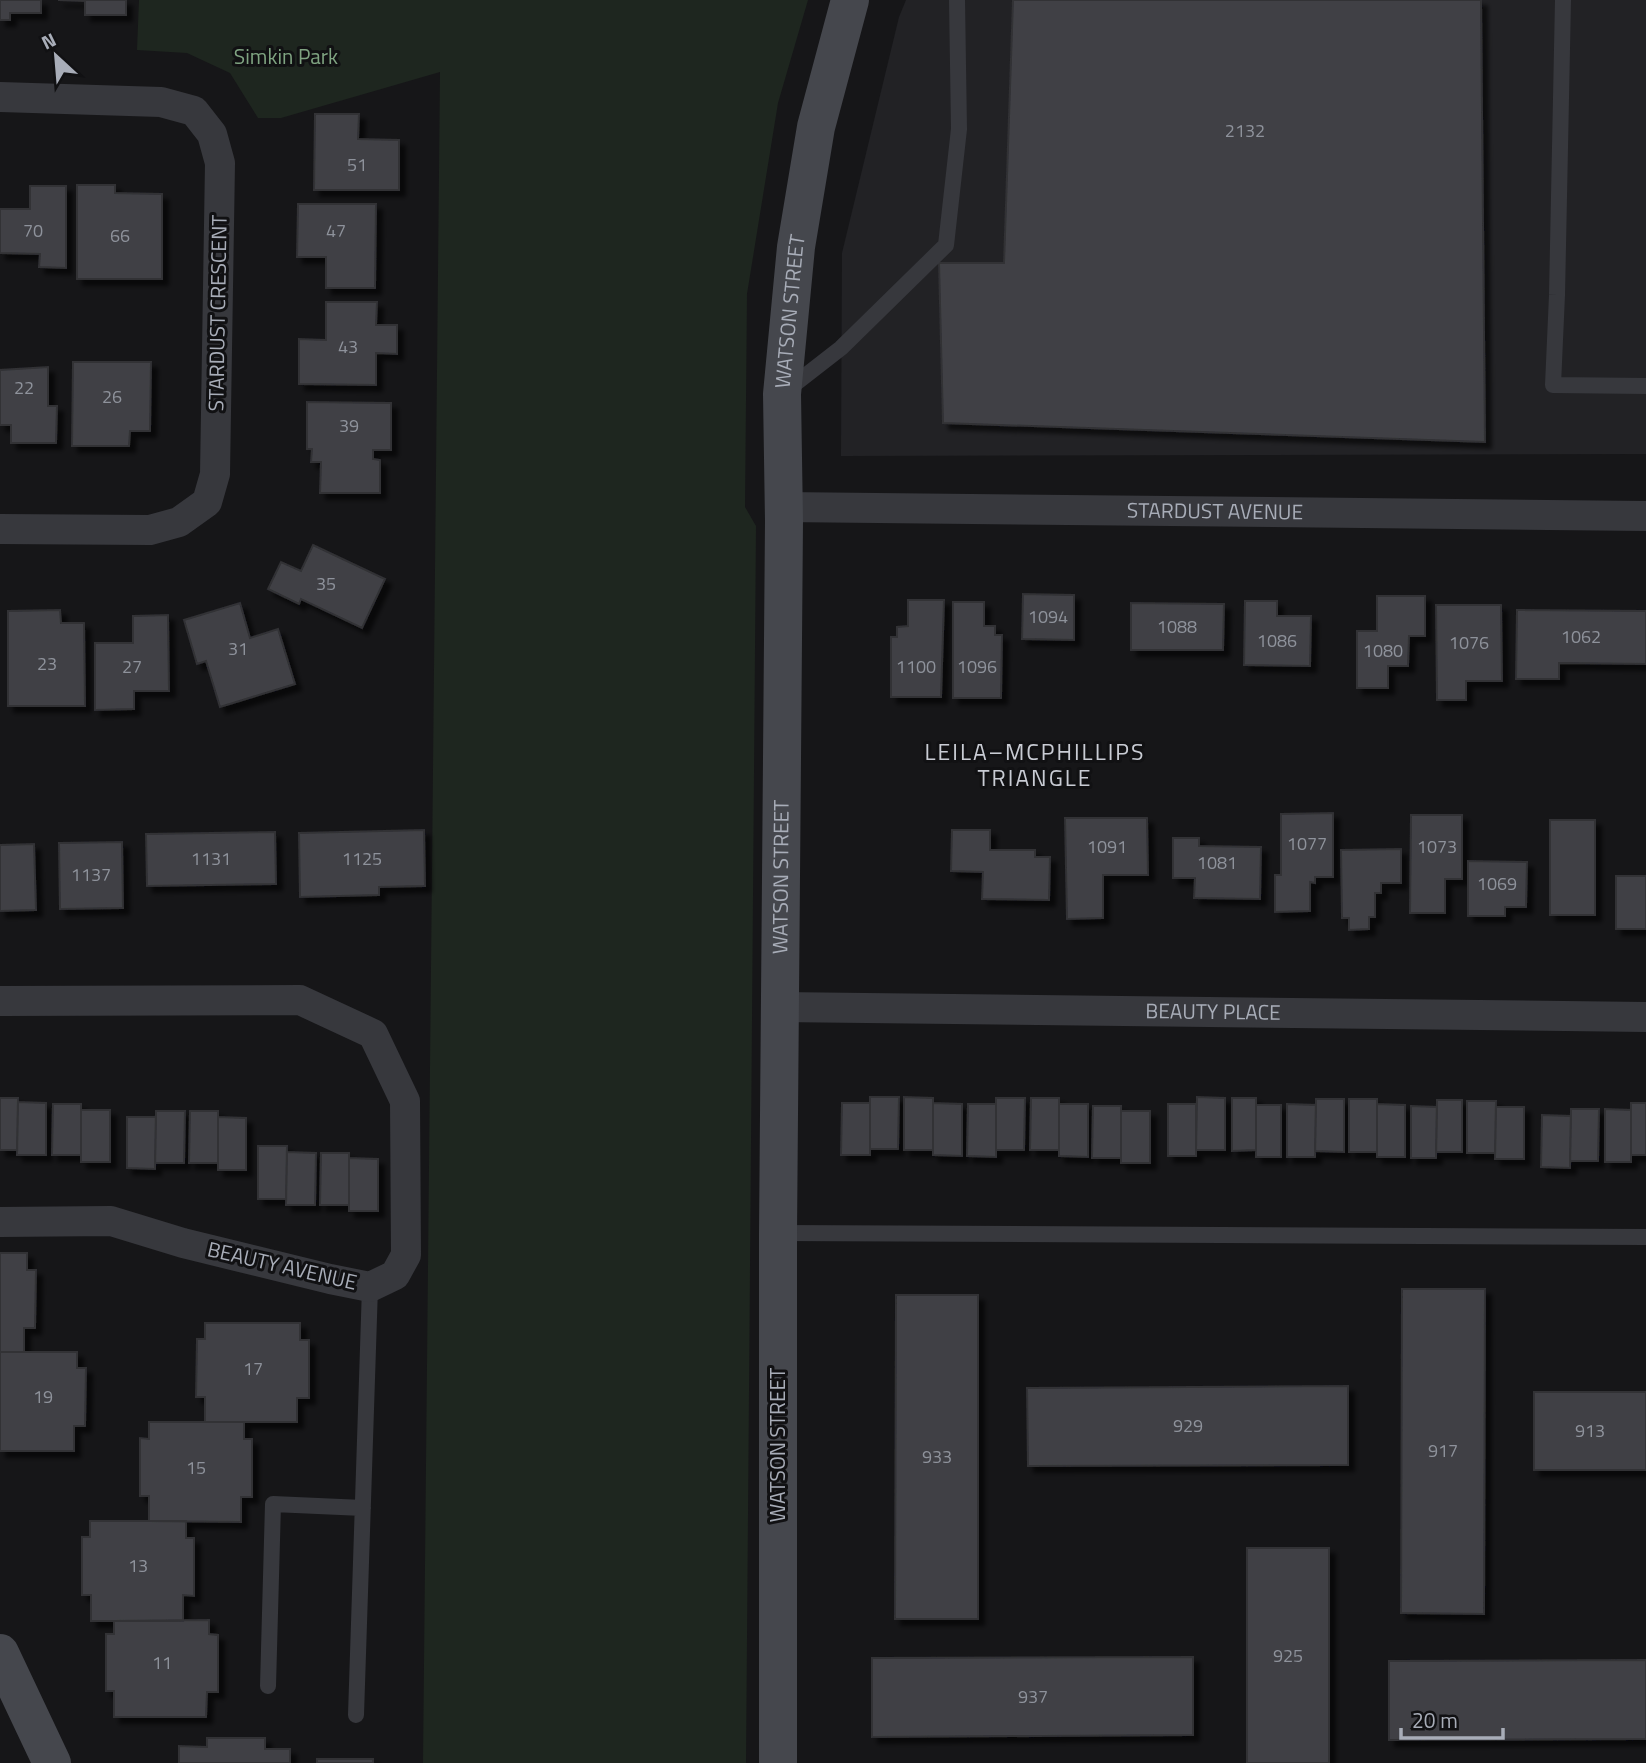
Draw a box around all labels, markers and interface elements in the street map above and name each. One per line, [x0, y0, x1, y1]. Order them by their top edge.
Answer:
north arrow [21, 21, 91, 91]
text: N [36, 24, 61, 56]
park label: Simkin Park [234, 40, 338, 72]
house number: 2132 [1225, 117, 1265, 144]
house number: 51 [347, 151, 367, 178]
street label: STARDUST CRESCENT [199, 214, 235, 412]
house number: 70 [23, 217, 43, 244]
house number: 47 [326, 217, 346, 244]
house number: 66 [110, 222, 130, 249]
street label: WATSON STREET [766, 232, 813, 390]
house number: 43 [338, 333, 358, 360]
house number: 22 [14, 374, 34, 401]
house number: 26 [102, 383, 122, 410]
house number: 39 [339, 412, 359, 439]
street label: STARDUST AVENUE [1127, 494, 1303, 527]
house number: 35 [316, 570, 336, 597]
house number: 1094 [1028, 603, 1068, 630]
house number: 1088 [1157, 613, 1197, 640]
house number: 1062 [1561, 623, 1601, 650]
house number: 1086 [1257, 627, 1297, 654]
house number: 1076 [1449, 629, 1489, 656]
house number: 31 [228, 635, 248, 662]
house number: 1080 [1363, 637, 1403, 664]
house number: 23 [37, 650, 57, 677]
house number: 27 [122, 653, 142, 680]
house number: 1100 [896, 653, 936, 680]
house number: 1096 [957, 653, 997, 680]
district label: LEILA–MCPHILLIPS TRIANGLE [925, 734, 1145, 795]
street label: WATSON STREET [763, 800, 797, 954]
house number: 1077 [1287, 830, 1327, 857]
house number: 1091 [1087, 833, 1127, 860]
house number: 1073 [1417, 833, 1457, 860]
house number: 1131 [191, 845, 231, 872]
house number: 1125 [342, 845, 382, 872]
house number: 1081 [1197, 849, 1237, 876]
house number: 1137 [71, 861, 111, 888]
house number: 1069 [1477, 870, 1517, 897]
street label: BEAUTY PLACE [1145, 994, 1281, 1028]
street label: BEAUTY AVENUE [204, 1232, 360, 1298]
house number: 17 [243, 1355, 263, 1382]
street label: WATSON STREET [761, 1368, 793, 1522]
house number: 19 [33, 1383, 53, 1410]
house number: 929 [1173, 1412, 1203, 1439]
house number: 913 [1575, 1417, 1605, 1444]
house number: 917 [1428, 1437, 1458, 1464]
house number: 933 [922, 1443, 952, 1470]
house number: 15 [186, 1454, 206, 1481]
house number: 13 [128, 1552, 148, 1579]
house number: 925 [1273, 1642, 1303, 1669]
house number: 11 [152, 1649, 172, 1676]
house number: 937 [1018, 1683, 1048, 1710]
scale bar [1401, 1696, 1502, 1740]
text: 20 m [1412, 1704, 1458, 1736]

